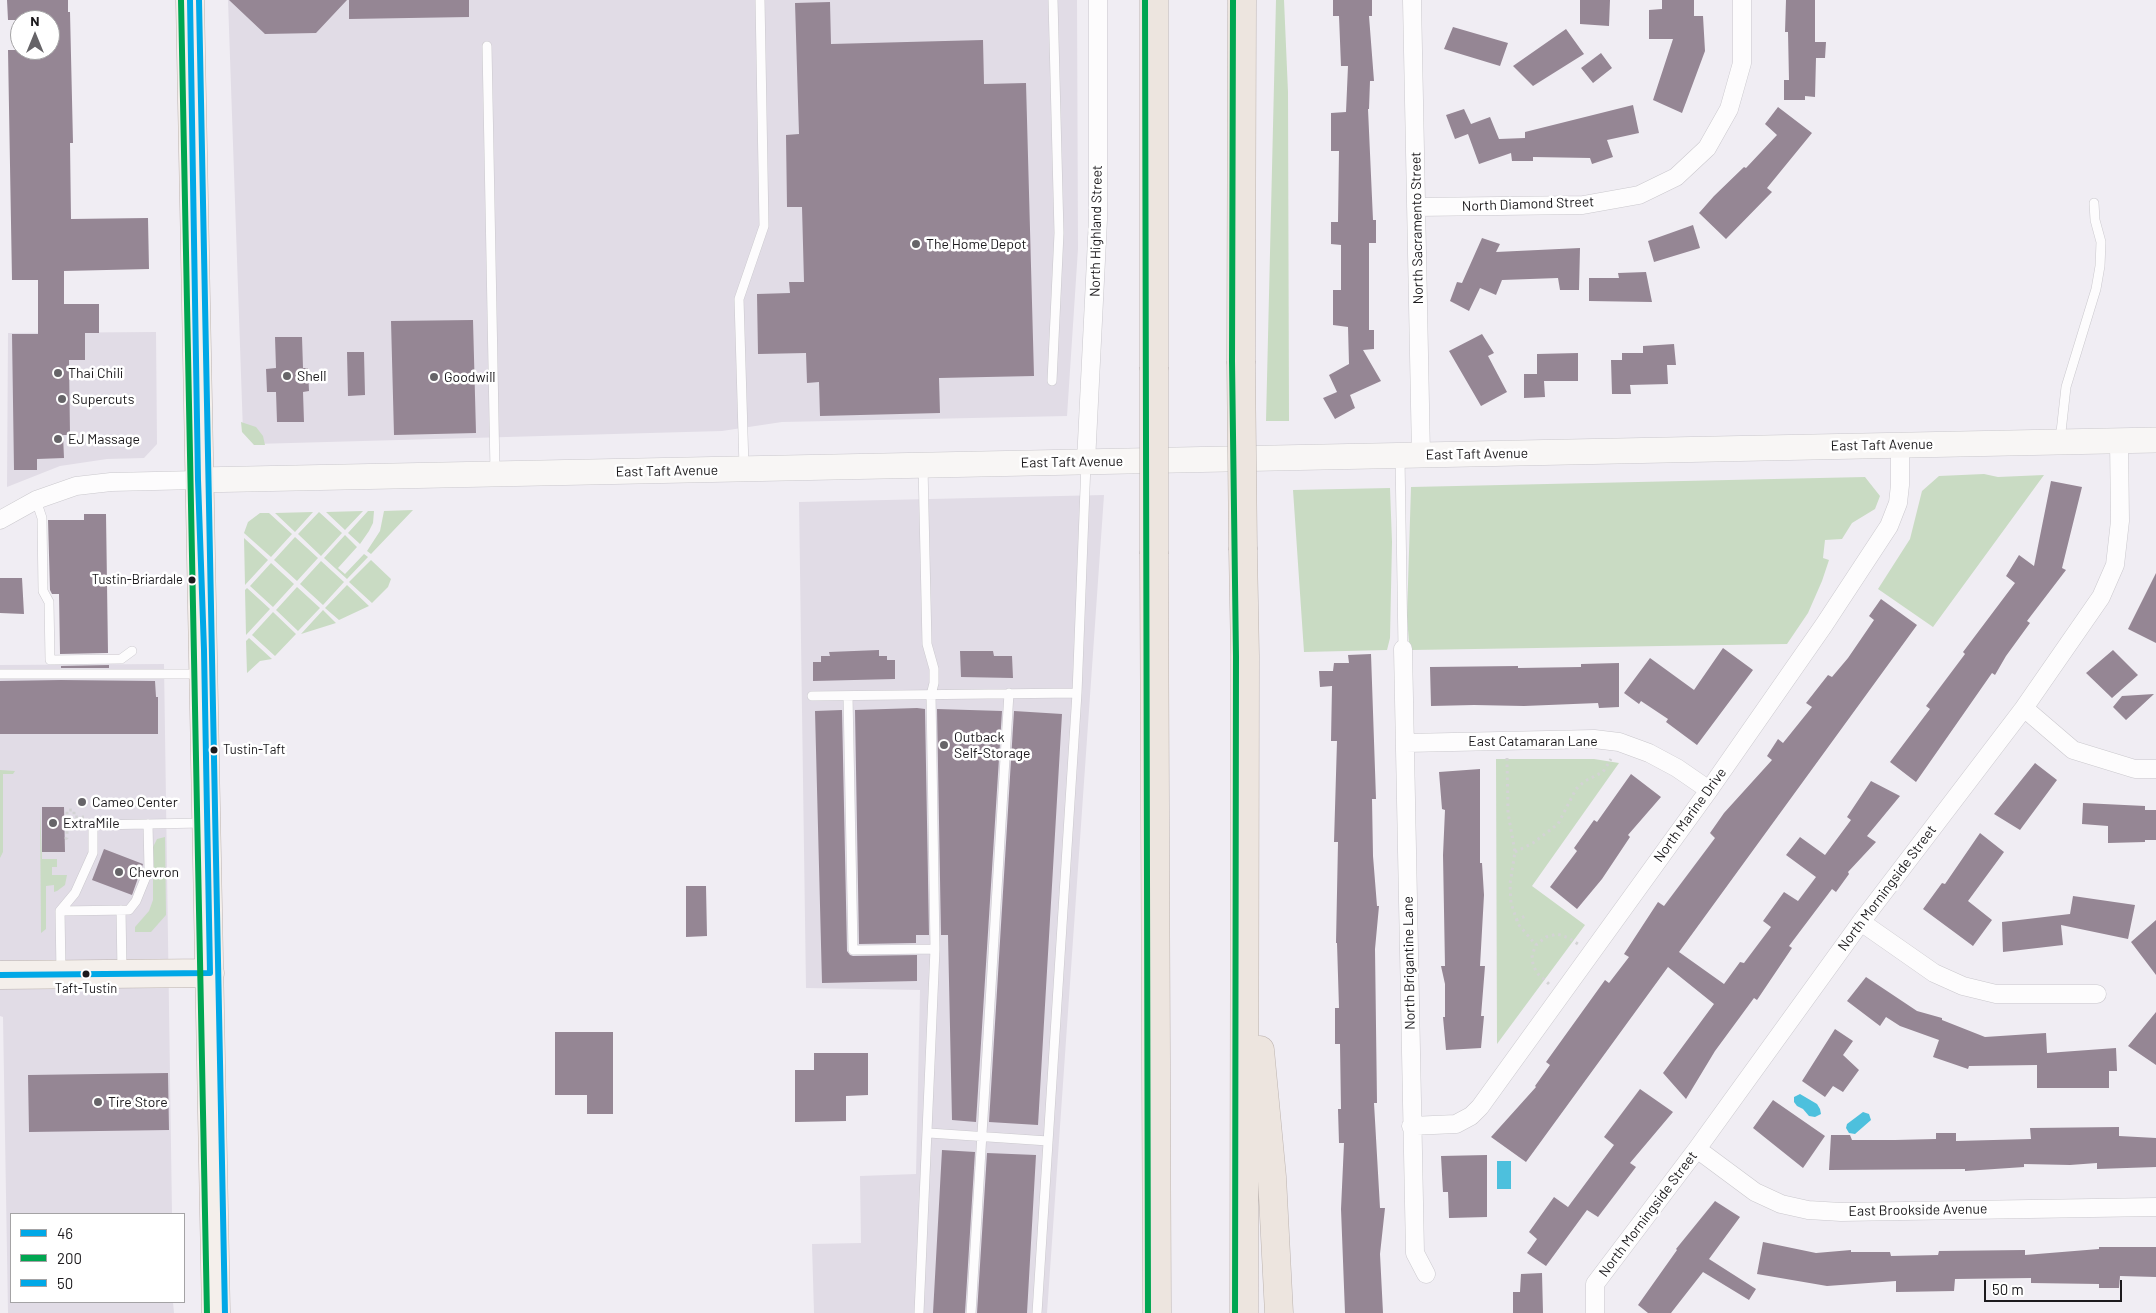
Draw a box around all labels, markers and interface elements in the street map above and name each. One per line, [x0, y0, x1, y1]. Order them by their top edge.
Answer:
north arrow [10, 10, 60, 60]
text: N [30, 12, 40, 29]
street label: North Sacramento Street [1407, 152, 1427, 304]
street label: North Highland Street [1086, 165, 1106, 297]
street label: North Diamond Street [1462, 193, 1594, 215]
place label: The Home Depot [926, 236, 1027, 252]
marker: The Home Depot [910, 238, 922, 250]
place label: Thai Chili [68, 365, 123, 381]
marker: Thai Chili [52, 367, 64, 379]
place label: Shell [297, 368, 327, 384]
place label: Goodwill [444, 369, 496, 385]
marker: Shell [281, 370, 293, 382]
marker: Goodwill [428, 371, 440, 383]
place label: Supercuts [72, 391, 134, 407]
marker: Supercuts [56, 393, 68, 405]
place label: EJ Massage [68, 431, 140, 447]
marker: EJ Massage [52, 433, 64, 445]
street label: East Taft Avenue [1831, 436, 1933, 454]
street label: East Taft Avenue [1426, 445, 1528, 463]
street label: East Taft Avenue [1021, 453, 1123, 471]
street label: East Taft Avenue [616, 462, 718, 480]
place label: Tustin-Briardale [92, 572, 183, 588]
marker: Tustin-Briardale [187, 575, 197, 585]
place label: Outback Self-Storage [954, 729, 1031, 762]
street label: East Catamaran Lane [1468, 733, 1598, 749]
marker: Outback Self-Storage [938, 739, 950, 751]
place label: Tustin-Taft [223, 742, 286, 758]
marker: Tustin-Taft [209, 745, 219, 755]
street label: North Marine Drive [1650, 765, 1730, 865]
place label: Cameo Center [92, 794, 178, 810]
marker: Cameo Center [76, 796, 88, 808]
place label: ExtraMile [63, 815, 120, 831]
marker: ExtraMile [47, 817, 59, 829]
street label: North Morningside Street [1834, 822, 1940, 954]
place label: Chevron [129, 864, 179, 880]
marker: Chevron [113, 866, 125, 878]
street label: North Brigantine Lane [1399, 896, 1419, 1030]
marker: Taft-Tustin [81, 969, 91, 979]
place label: Taft-Tustin [55, 981, 117, 997]
place label: Tire Store [108, 1094, 168, 1110]
marker: Tire Store [92, 1096, 104, 1108]
street label: North Morningside Street [1595, 1148, 1701, 1280]
street label: East Brookside Avenue [1848, 1200, 1988, 1220]
legend [10, 1213, 185, 1303]
text: 46 [57, 1224, 73, 1242]
text: 200 [57, 1249, 82, 1267]
scale bar [1986, 1270, 2124, 1302]
text: 50 [57, 1274, 73, 1292]
text: 50 m [1992, 1280, 2024, 1298]

